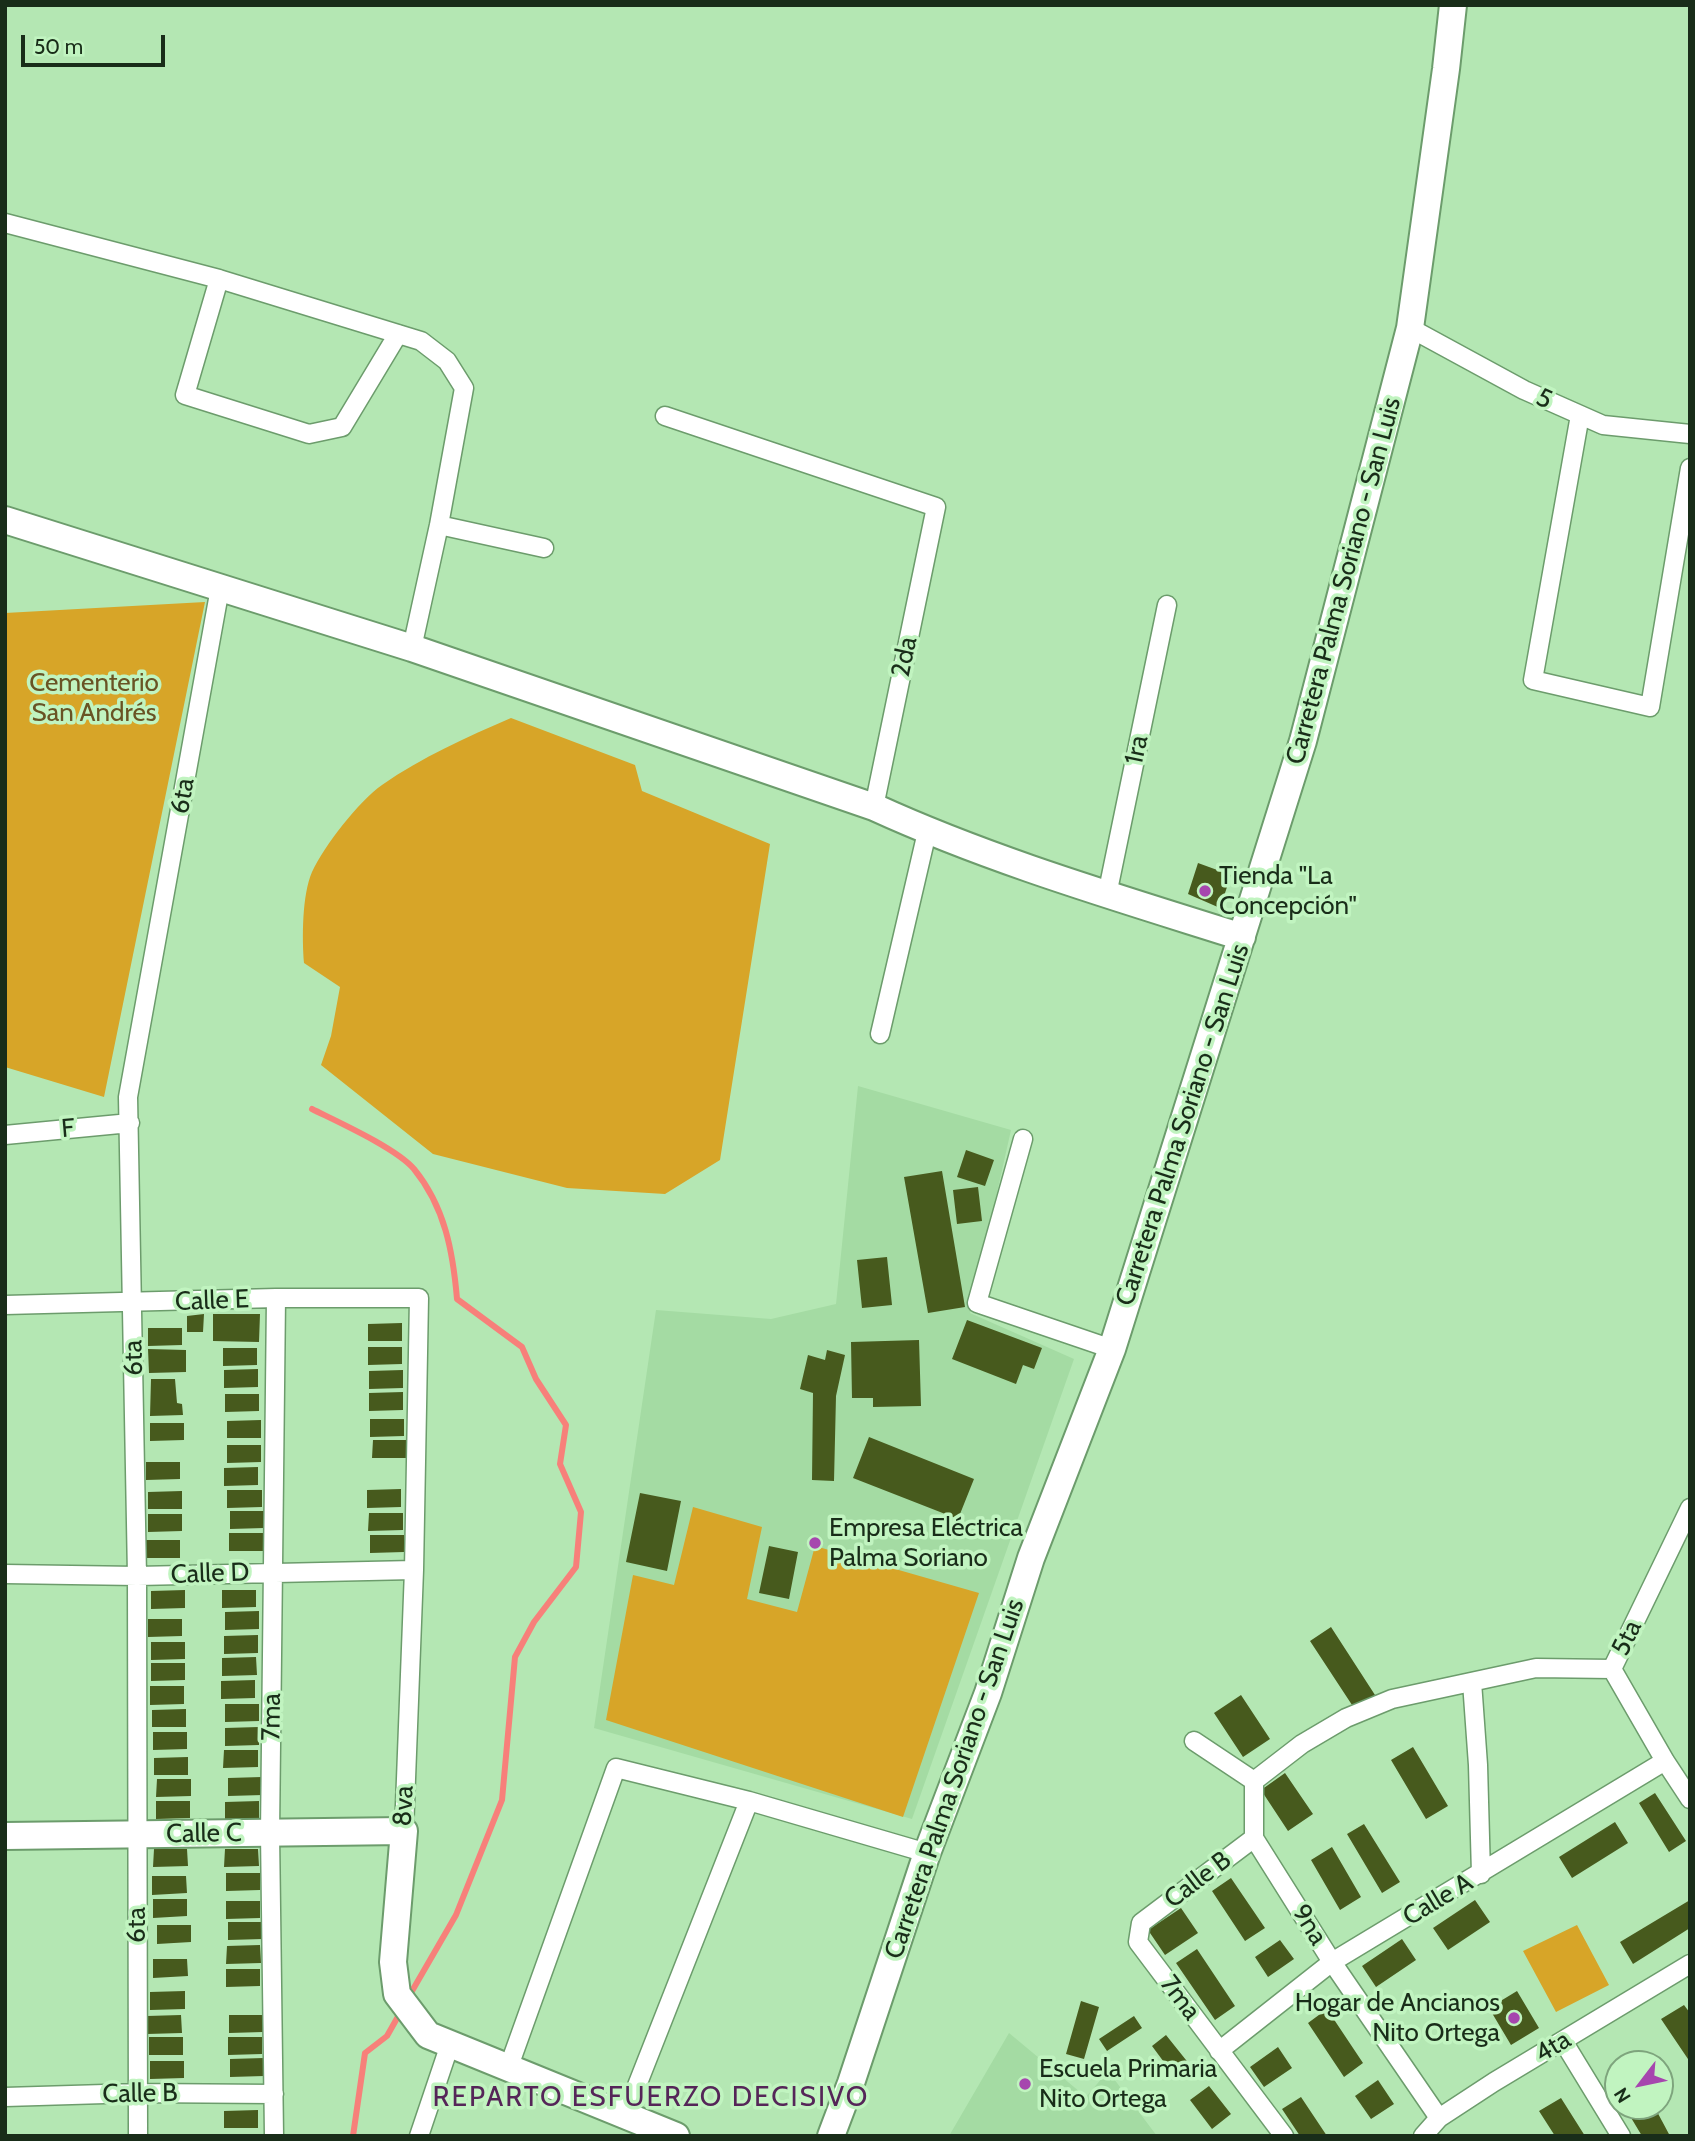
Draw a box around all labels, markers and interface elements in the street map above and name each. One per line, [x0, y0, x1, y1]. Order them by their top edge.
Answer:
scale bar [24, 21, 168, 65]
text: 50 m [34, 34, 83, 59]
street label: 5 [1531, 382, 1557, 416]
street label: Carretera Palma Soriano - San Luis [1280, 394, 1408, 768]
street label: 2da [886, 634, 924, 680]
park label: Cementerio San Andrés [29, 667, 159, 728]
street label: 1ra [1119, 733, 1155, 767]
street label: 6ta [165, 776, 201, 816]
place label: Tienda "La Concepción" [1219, 860, 1357, 922]
marker: Tienda "La Concepción" [1197, 883, 1213, 899]
street label: Carretera Palma Soriano - San Luis [1110, 940, 1256, 1310]
street label: F [60, 1113, 76, 1145]
street label: Calle E [174, 1284, 250, 1318]
street label: 6ta [118, 1340, 150, 1376]
place label: Empresa Eléctrica Palma Soriano [829, 1512, 1023, 1574]
marker: Empresa Eléctrica Palma Soriano [807, 1535, 823, 1551]
street label: Calle D [170, 1557, 250, 1591]
street label: Carretera Palma Soriano - San Luis [879, 1595, 1031, 1963]
street label: 5ta [1605, 1615, 1649, 1661]
street label: 7ma [256, 1693, 288, 1741]
street label: 8va [387, 1785, 421, 1827]
street label: Calle C [166, 1818, 242, 1850]
street label: Calle B [1159, 1845, 1237, 1915]
street label: Calle A [1397, 1867, 1479, 1933]
street label: 9na [1285, 1899, 1333, 1951]
street label: 6ta [121, 1907, 153, 1943]
street label: 7ma [1153, 1970, 1207, 2026]
place label: Hogar de Ancianos Nito Ortega [1295, 1987, 1500, 2048]
marker: Hogar de Ancianos Nito Ortega [1506, 2010, 1522, 2026]
street label: 4ta [1529, 2024, 1577, 2070]
north arrow [1604, 2050, 1674, 2120]
place label: Escuela Primaria Nito Ortega [1039, 2053, 1217, 2114]
marker: Escuela Primaria Nito Ortega [1017, 2076, 1033, 2092]
street label: Calle B [102, 2078, 178, 2110]
district label: REPARTO ESFUERZO DECISIVO [436, 2081, 866, 2115]
text: N [1609, 2084, 1636, 2107]

